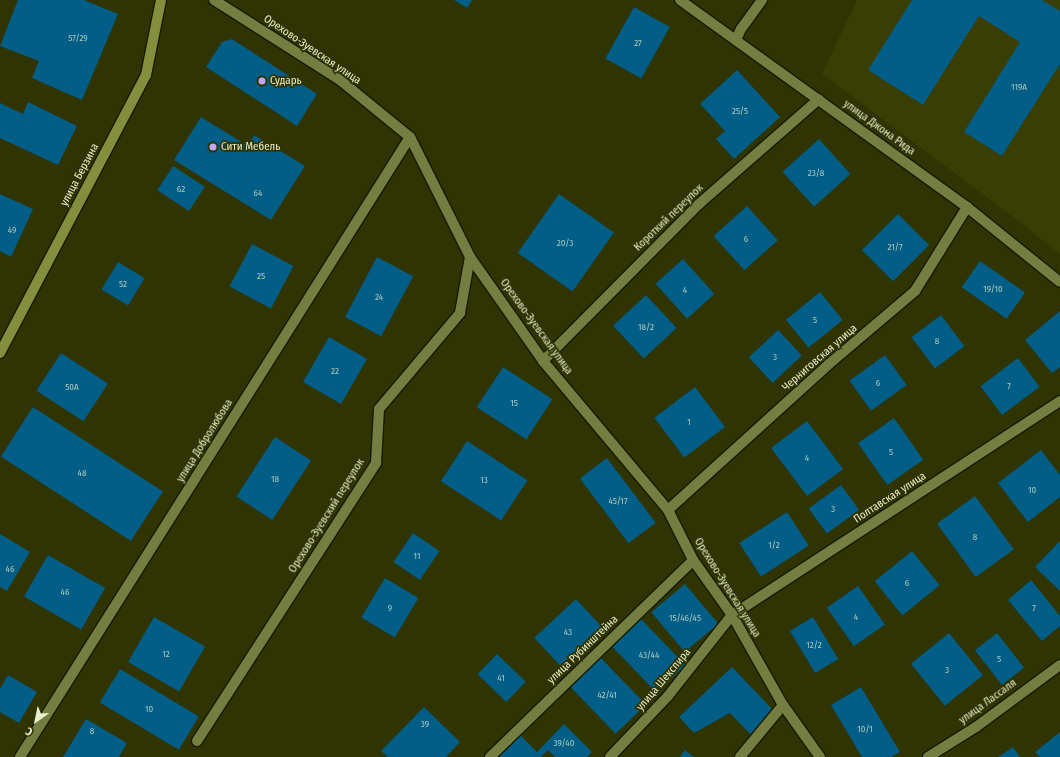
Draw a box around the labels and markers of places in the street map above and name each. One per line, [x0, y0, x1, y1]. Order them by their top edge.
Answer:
place label: Сударь [270, 74, 302, 88]
marker: Сударь [257, 76, 267, 86]
place label: Сити Мебель [221, 140, 280, 154]
marker: Сити Мебель [208, 142, 218, 152]

